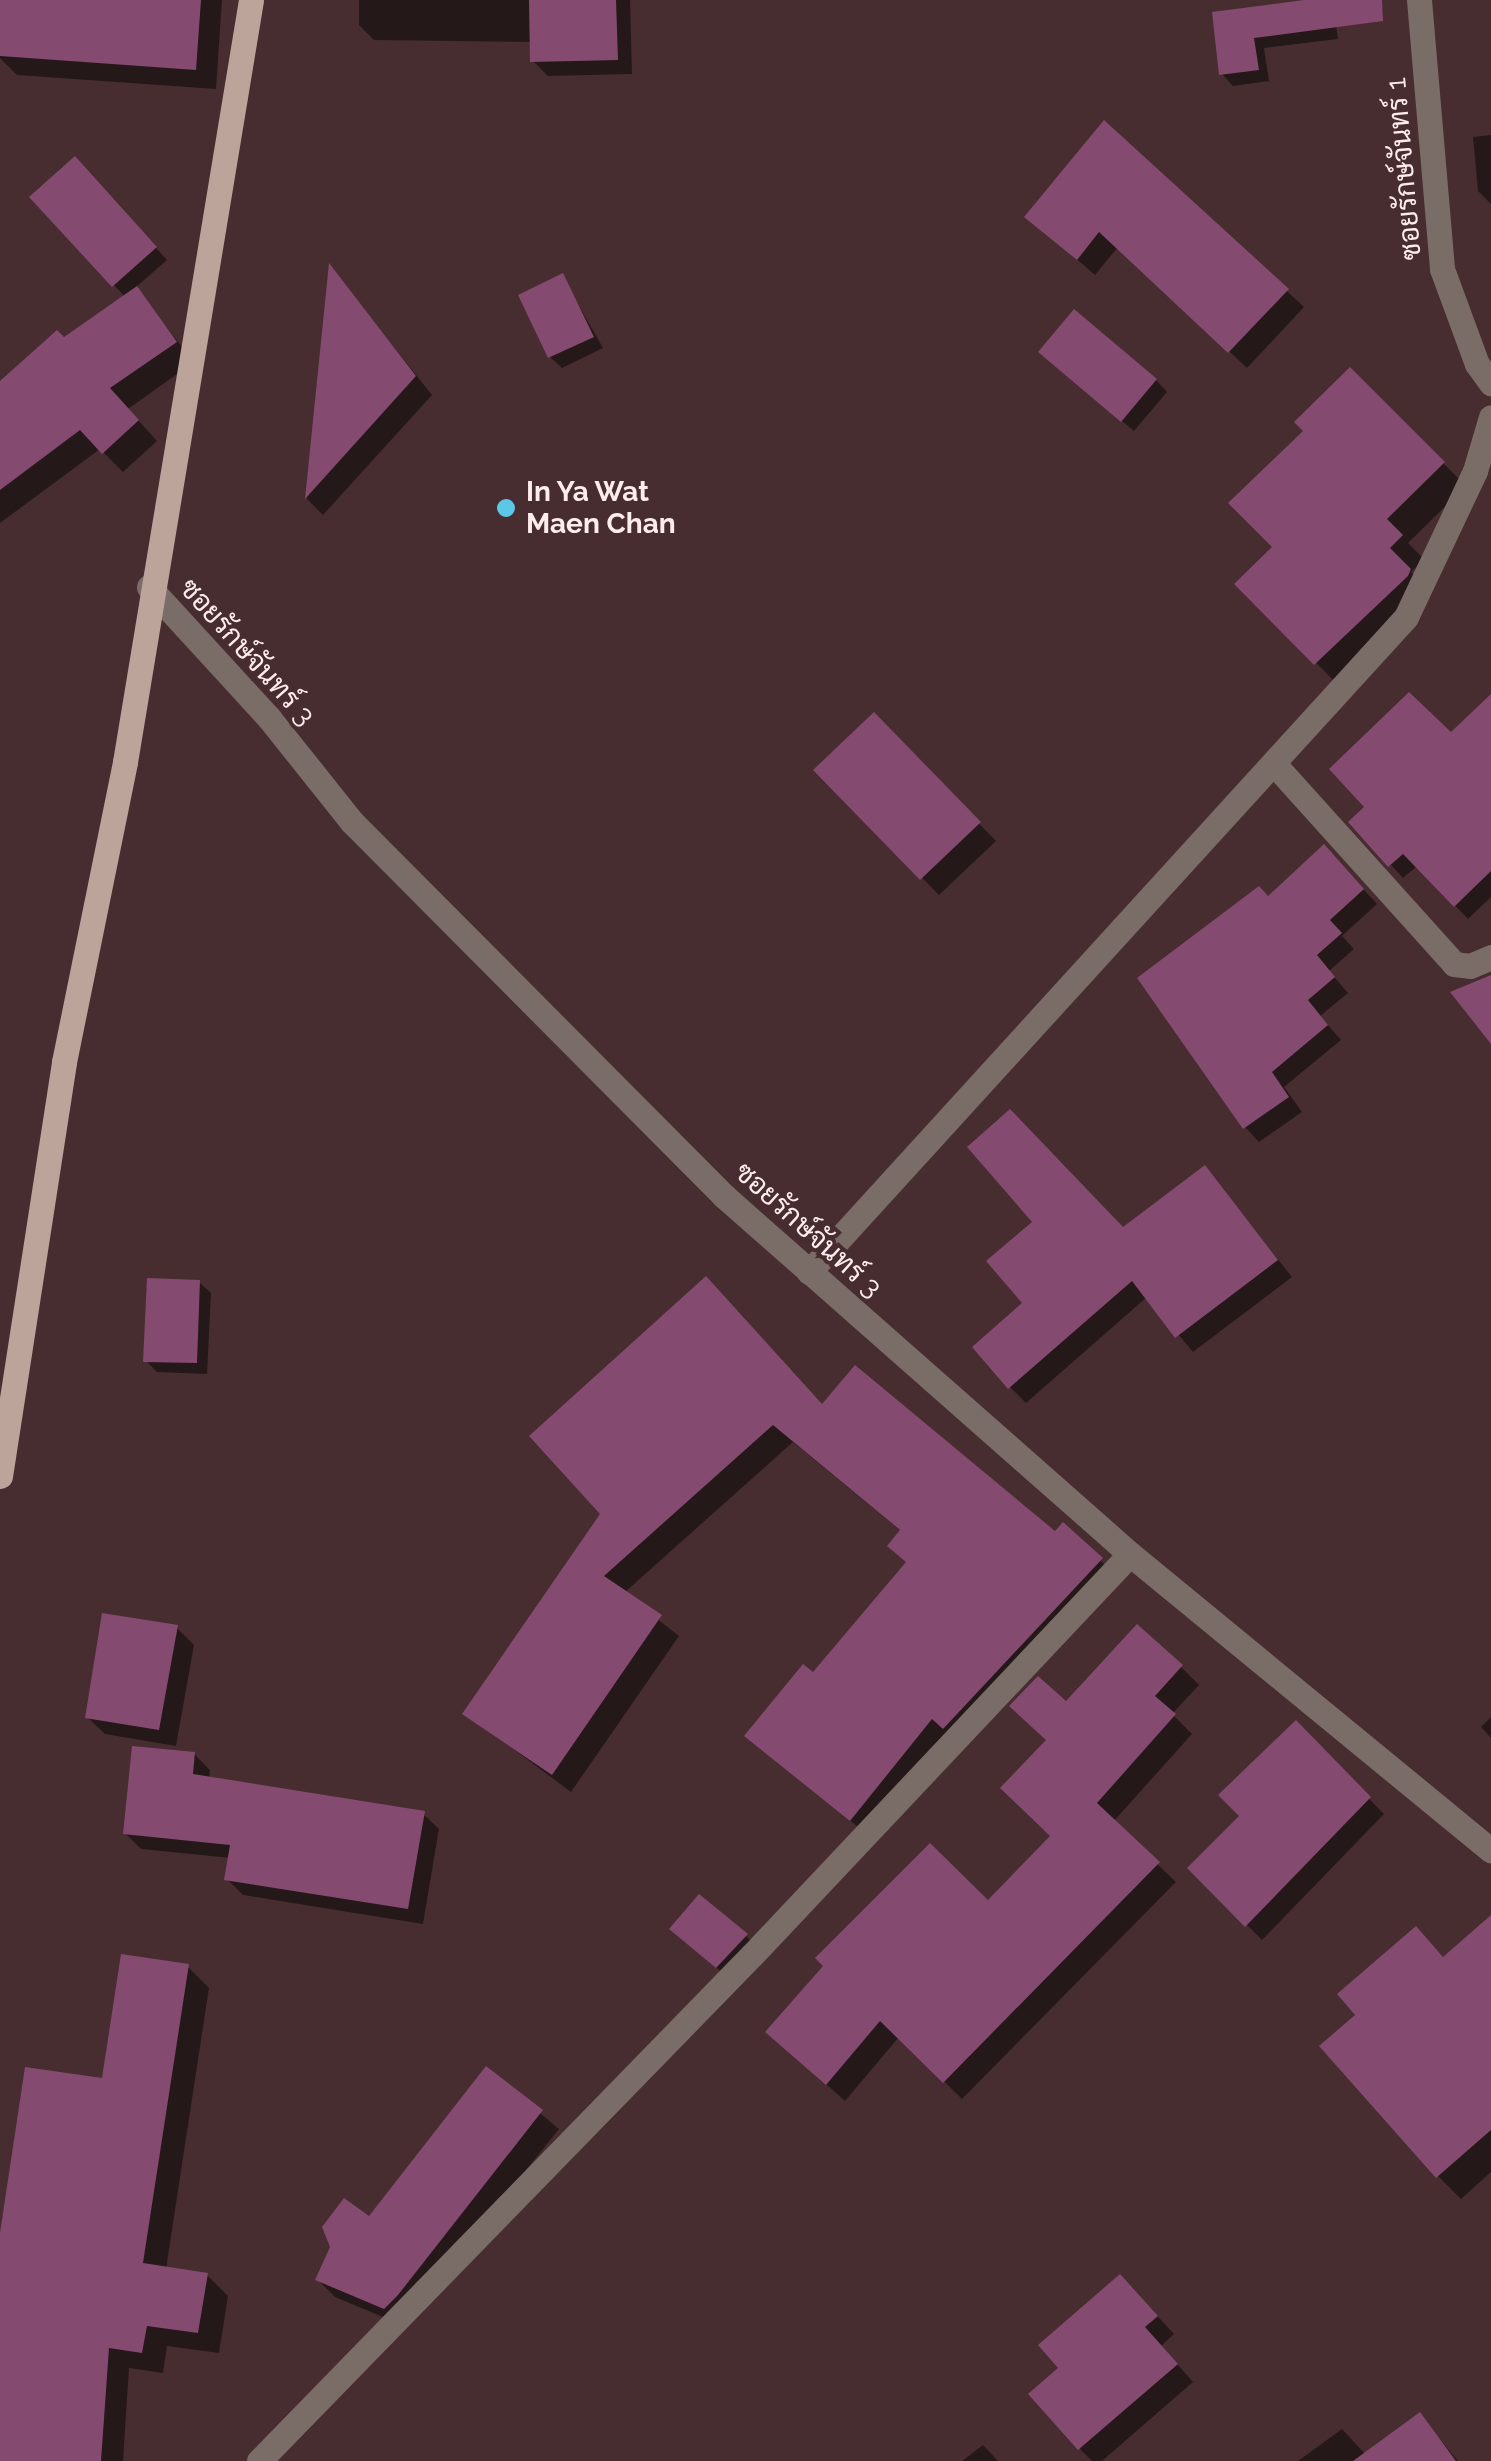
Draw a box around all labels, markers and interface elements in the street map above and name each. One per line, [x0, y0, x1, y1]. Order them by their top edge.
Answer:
street label: ซอยรักษ์จันทร์ 1 [1379, 76, 1429, 262]
place label: In Ya Wat Maen Chan [526, 475, 676, 541]
marker: In Ya Wat Maen Chan [495, 497, 517, 519]
street label: ซอยรักษ์จันทร์ 3 [172, 572, 322, 732]
street label: ซอยรักษ์จันทร์ 3 [728, 1155, 888, 1305]

